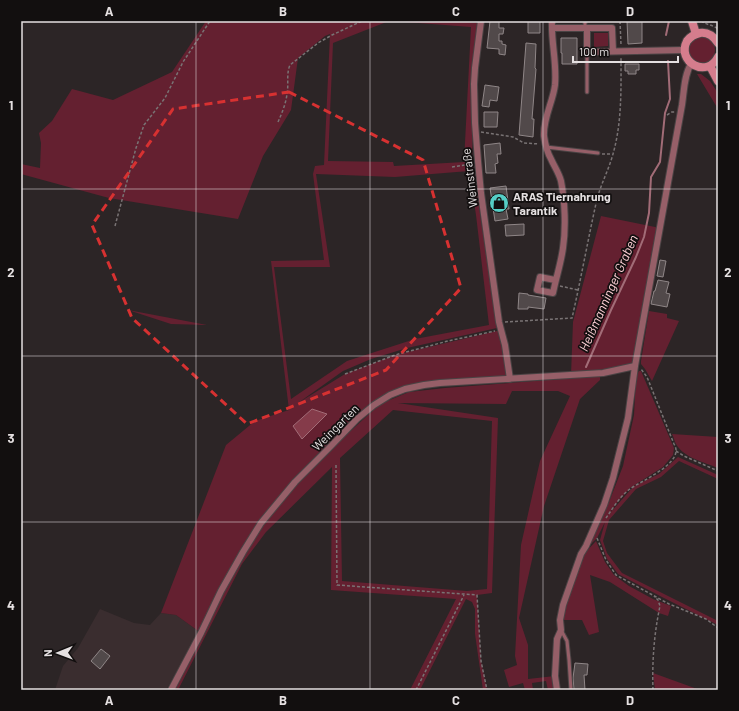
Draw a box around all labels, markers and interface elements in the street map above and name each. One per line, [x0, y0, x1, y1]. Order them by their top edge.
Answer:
text: A [105, 3, 114, 19]
text: B [279, 3, 287, 19]
text: C [452, 3, 460, 19]
text: D [626, 3, 634, 19]
scale bar [573, 38, 678, 64]
text: 100 m [579, 44, 609, 58]
text: 1 [9, 97, 13, 113]
text: 1 [726, 97, 730, 113]
street label: Weinstraße [458, 148, 480, 208]
place label: ARAS Tiernahrung Tarantik [513, 189, 611, 217]
shop icon: ARAS Tiernahrung Tarantik [488, 192, 510, 214]
water label: Heißmanninger Graben [575, 232, 641, 354]
text: 2 [7, 264, 15, 280]
text: 2 [724, 264, 732, 280]
street label: Weingarten [309, 401, 361, 453]
text: 3 [7, 430, 15, 446]
text: 3 [724, 430, 732, 446]
text: 4 [7, 597, 15, 613]
text: 4 [724, 597, 732, 613]
north arrow [38, 633, 78, 673]
text: N [41, 649, 54, 657]
text: A [105, 692, 114, 708]
text: B [279, 692, 287, 708]
text: C [452, 692, 460, 708]
text: D [626, 692, 634, 708]

